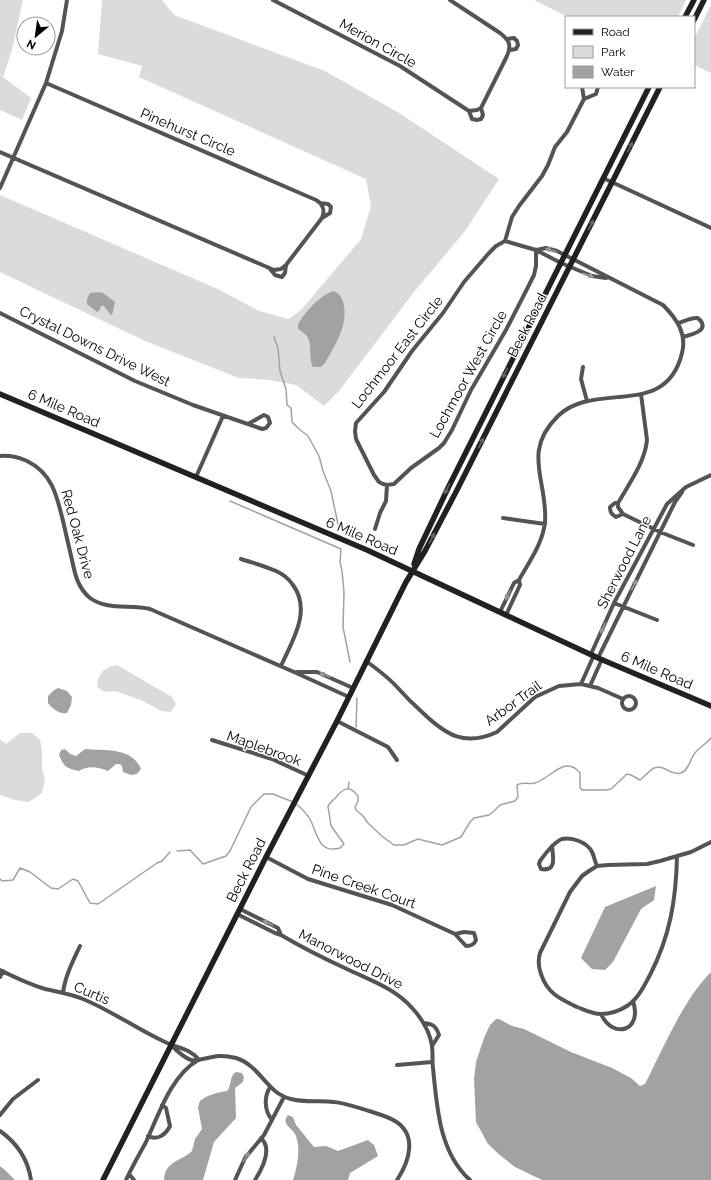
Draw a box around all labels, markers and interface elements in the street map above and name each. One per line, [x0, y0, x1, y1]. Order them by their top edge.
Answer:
street label: Merion Circle [337, 15, 419, 71]
north arrow [16, 16, 56, 56]
legend [565, 16, 695, 88]
text: Road [601, 25, 630, 39]
text: N [25, 37, 38, 52]
text: Park [601, 45, 626, 59]
text: Water [601, 65, 635, 79]
street label: Pinehurst Circle [138, 105, 238, 159]
one-way arrow [627, 141, 633, 153]
one-way arrow [587, 219, 594, 231]
one-way arrow [544, 247, 556, 253]
one-way arrow [583, 272, 595, 278]
street label: Beck Road [504, 290, 550, 360]
street label: Lochmoor East Circle [348, 293, 446, 411]
street label: Crystal Downs Drive West [17, 302, 173, 390]
street label: Lochmoor West Circle [426, 307, 510, 441]
one-way arrow [502, 367, 508, 378]
street label: 6 Mile Road [26, 386, 102, 430]
one-way arrow [478, 437, 484, 448]
one-way arrow [444, 483, 450, 495]
street label: Red Oak Drive [58, 488, 98, 580]
street label: Sherwood Lane [594, 513, 654, 611]
street label: 6 Mile Road [324, 514, 400, 558]
one-way arrow [428, 532, 435, 544]
one-way arrow [630, 579, 637, 591]
one-way arrow [505, 589, 511, 600]
one-way arrow [600, 622, 606, 633]
street label: 6 Mile Road [619, 648, 695, 692]
one-way arrow [318, 672, 330, 678]
street label: Arbor Trail [482, 677, 544, 729]
street label: Maplebrook [225, 727, 304, 769]
street label: Beck Road [223, 835, 269, 905]
street label: Pine Creek Court [310, 861, 419, 911]
one-way arrow [262, 920, 274, 926]
street label: Manorwood Drive [296, 926, 406, 992]
street label: Curtis [72, 978, 113, 1008]
one-way arrow [242, 1151, 249, 1163]

